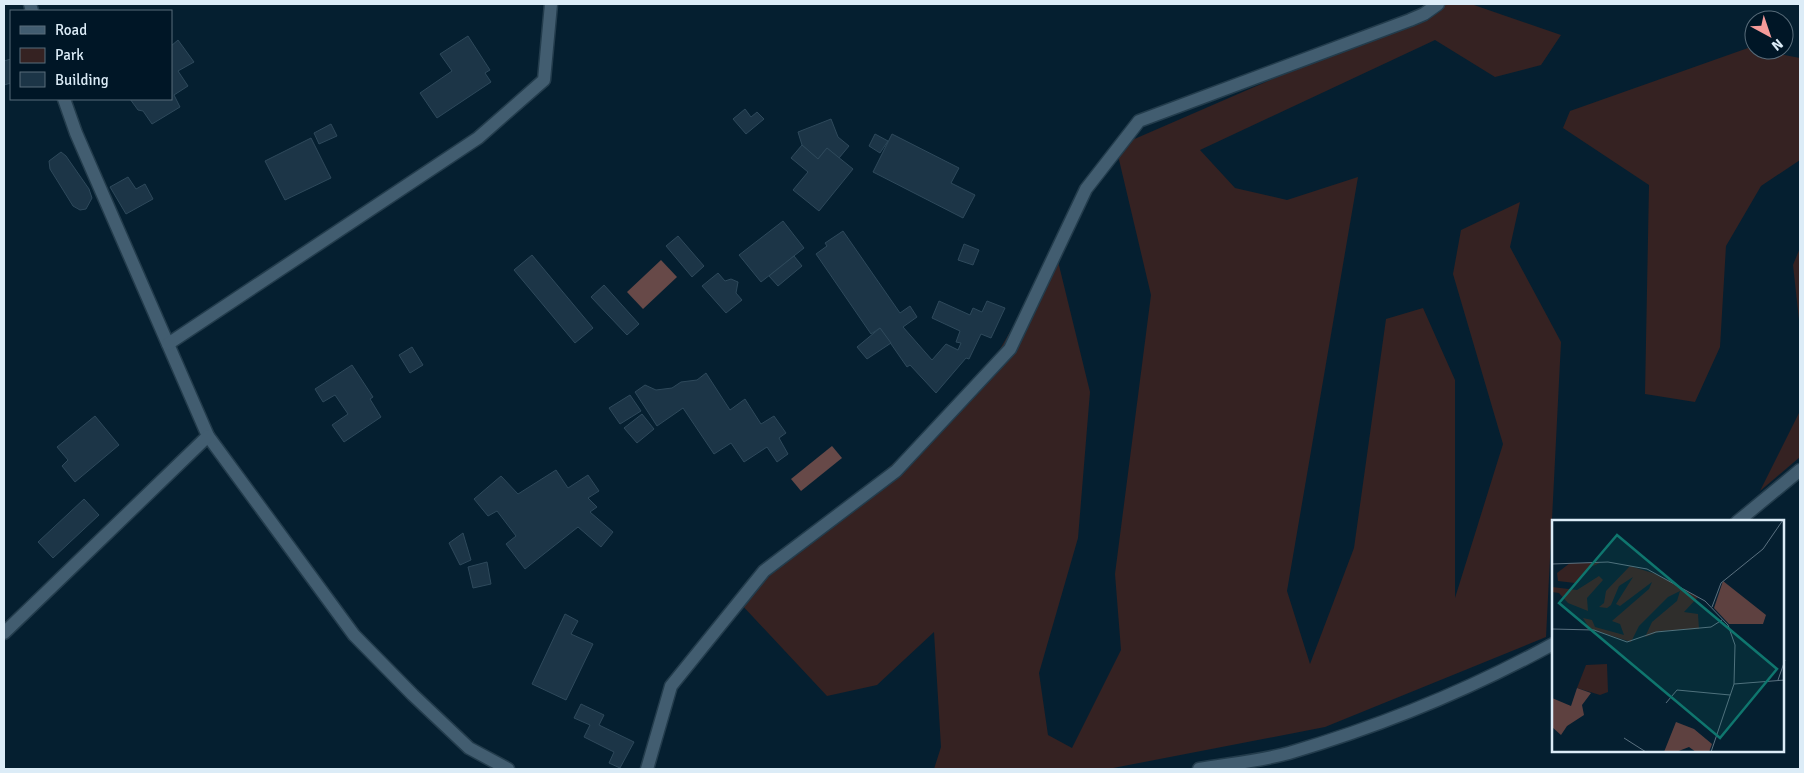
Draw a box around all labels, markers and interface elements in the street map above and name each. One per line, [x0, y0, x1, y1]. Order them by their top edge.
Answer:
legend [10, 10, 172, 100]
north arrow [1744, 10, 1794, 60]
text: Road [55, 21, 87, 39]
text: N [1768, 35, 1786, 54]
text: Park [55, 46, 84, 64]
text: Building [55, 71, 109, 89]
inset map [1552, 520, 1784, 753]

